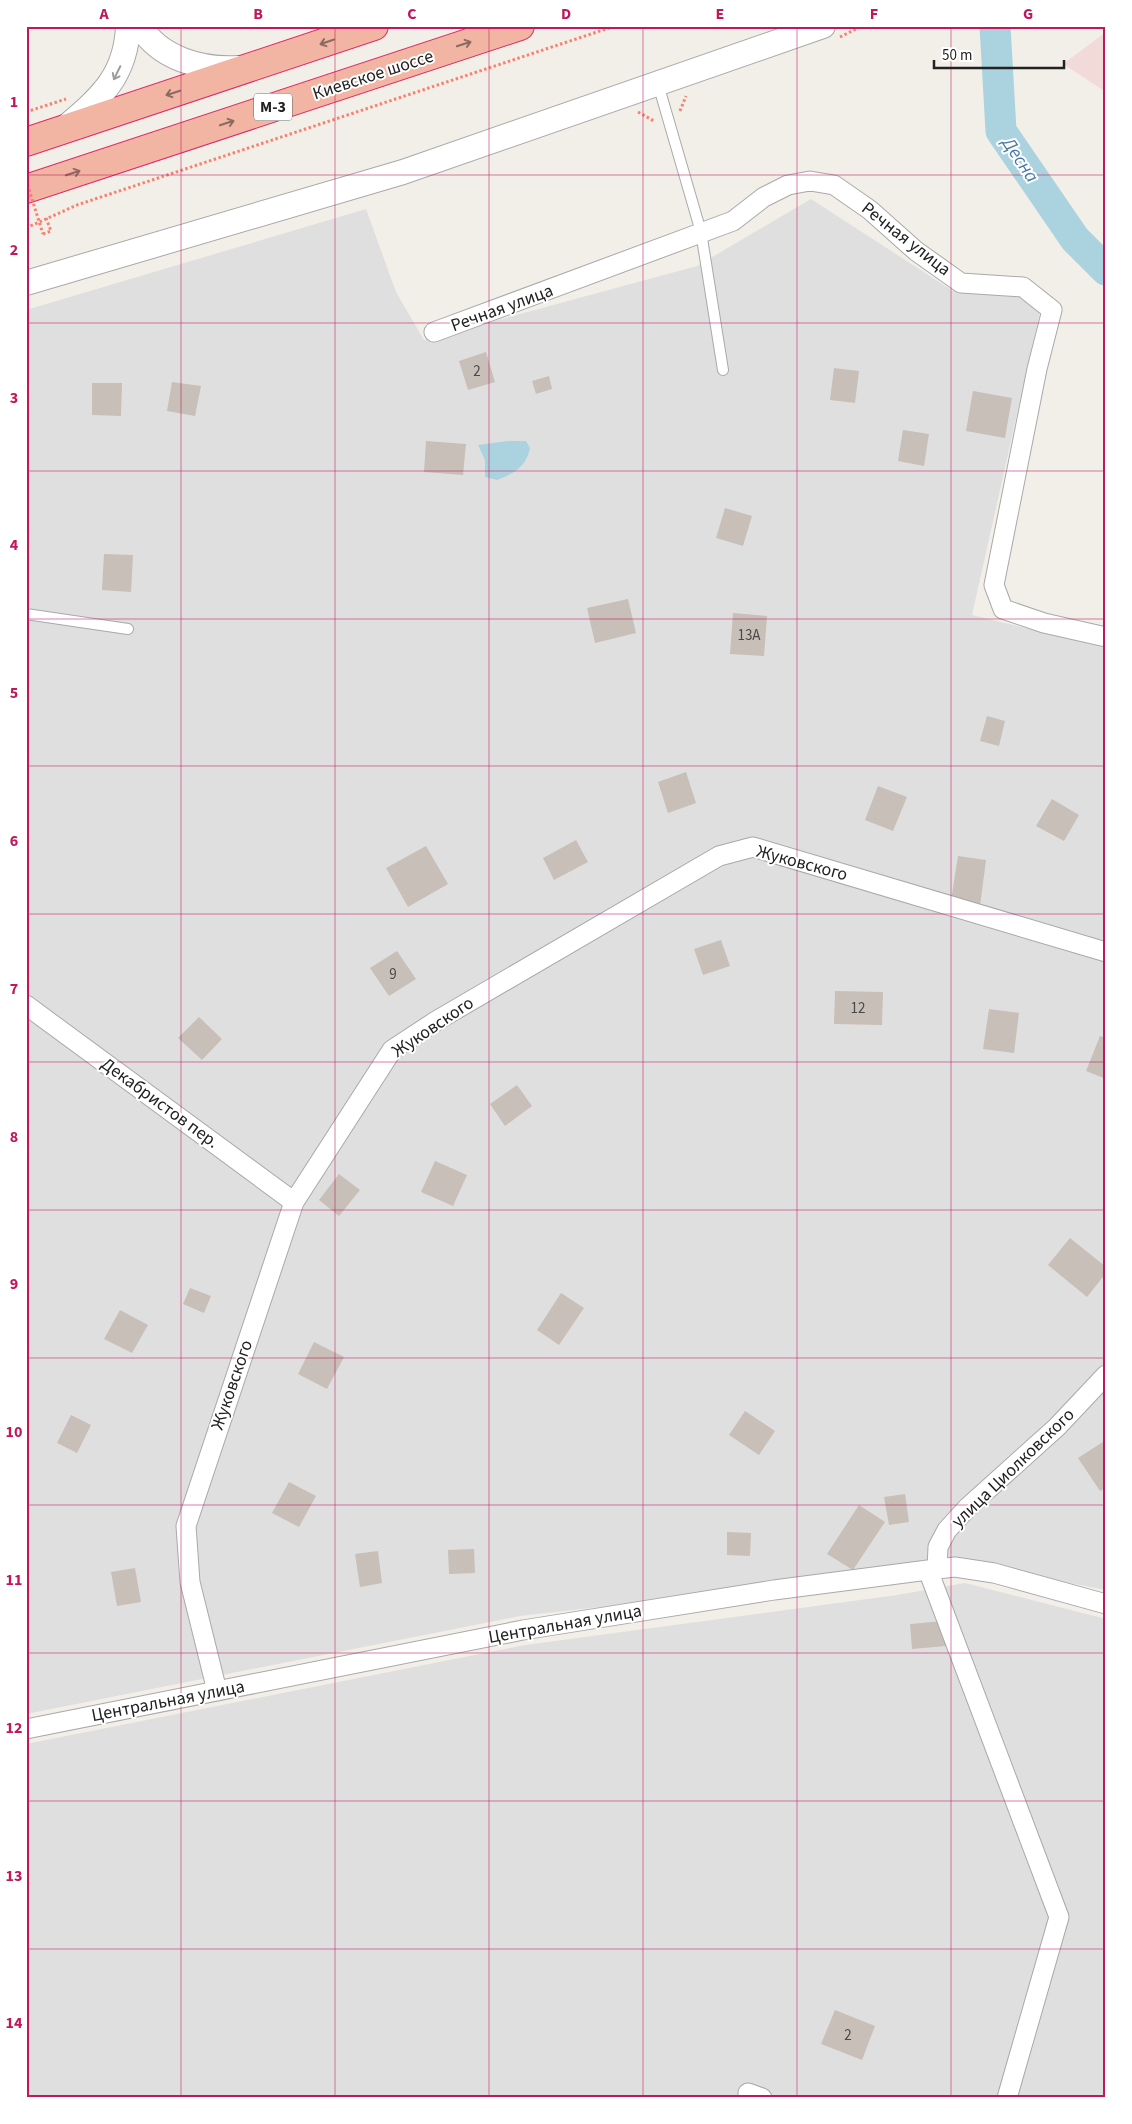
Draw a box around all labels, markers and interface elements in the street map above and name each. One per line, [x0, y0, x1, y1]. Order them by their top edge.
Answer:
text: A [98, 3, 109, 25]
text: B [253, 3, 263, 25]
text: C [407, 3, 417, 25]
text: D [561, 3, 571, 25]
text: E [716, 3, 724, 25]
text: F [870, 3, 878, 25]
text: G [1023, 3, 1033, 25]
one-way arrow [320, 38, 336, 47]
scale bar [934, 38, 1064, 70]
one-way arrow [456, 39, 472, 49]
street label: Киевское шоссе [309, 44, 437, 106]
text: 50 m [942, 45, 972, 66]
one-way arrow [111, 65, 121, 80]
one-way arrow [166, 89, 181, 98]
text: 1 [10, 91, 18, 113]
road number: М-3 [254, 94, 292, 120]
one-way arrow [219, 117, 235, 127]
water label: Десна [994, 131, 1045, 188]
one-way arrow [64, 168, 80, 178]
street label: Речная улица [856, 196, 956, 282]
text: 2 [10, 239, 18, 261]
street label: Речная улица [447, 278, 557, 338]
house number: 2 [473, 361, 481, 382]
text: 3 [10, 387, 18, 409]
text: 4 [10, 534, 19, 556]
house number: 13А [737, 625, 761, 646]
text: 5 [10, 682, 18, 704]
text: 6 [10, 830, 18, 852]
street label: Жуковского [754, 839, 850, 887]
house number: 9 [389, 964, 397, 985]
text: 7 [10, 978, 18, 1000]
street label: Жуковского [387, 990, 479, 1064]
house number: 12 [851, 998, 865, 1019]
street label: Декабристов пер. [96, 1052, 224, 1154]
text: 8 [10, 1126, 18, 1148]
text: 9 [10, 1273, 18, 1295]
street label: Жуковского [205, 1337, 259, 1433]
street label: улица Циолковского [946, 1403, 1080, 1533]
text: 10 [6, 1421, 22, 1443]
text: 11 [6, 1569, 22, 1591]
street label: Центральная улица [486, 1598, 644, 1650]
street label: Центральная улица [89, 1674, 247, 1728]
text: 12 [6, 1717, 22, 1739]
text: 13 [6, 1865, 22, 1887]
text: 14 [6, 2012, 23, 2034]
house number: 2 [844, 2025, 852, 2046]

